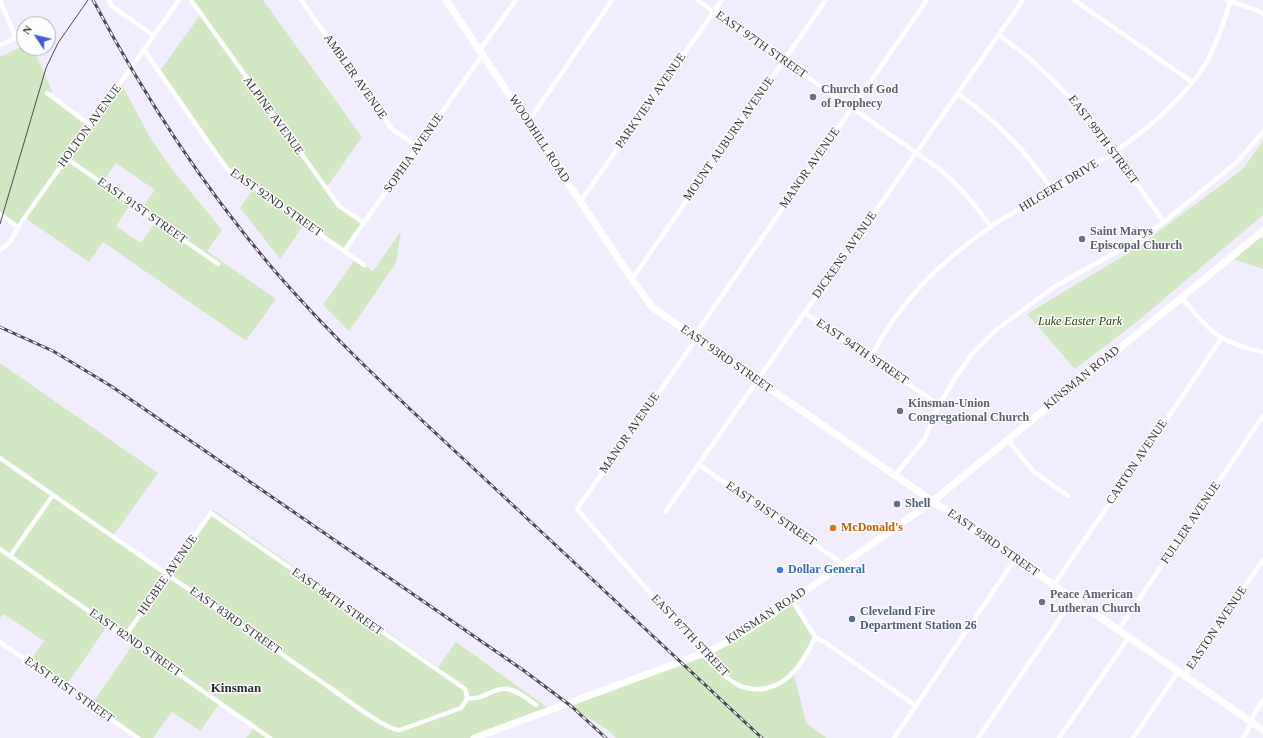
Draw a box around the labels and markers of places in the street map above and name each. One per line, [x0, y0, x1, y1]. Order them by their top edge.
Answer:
place label: Church of God of Prophecy [821, 83, 898, 111]
marker: Church of God of Prophecy [808, 92, 818, 102]
place label: Saint Marys Episcopal Church [1090, 225, 1182, 253]
marker: Saint Marys Episcopal Church [1077, 234, 1087, 244]
place label: Kinsman-Union Congregational Church [908, 397, 1029, 425]
marker: Kinsman-Union Congregational Church [895, 406, 905, 416]
place label: Shell [905, 497, 930, 511]
marker: Shell [892, 499, 902, 509]
place label: McDonald's [841, 521, 903, 535]
marker: McDonald's [828, 523, 838, 533]
place label: Dollar General [788, 563, 865, 577]
marker: Dollar General [775, 565, 785, 575]
place label: Peace American Lutheran Church [1050, 588, 1141, 616]
marker: Peace American Lutheran Church [1037, 597, 1047, 607]
place label: Cleveland Fire Department Station 26 [860, 605, 977, 633]
marker: Cleveland Fire Department Station 26 [847, 614, 857, 624]

